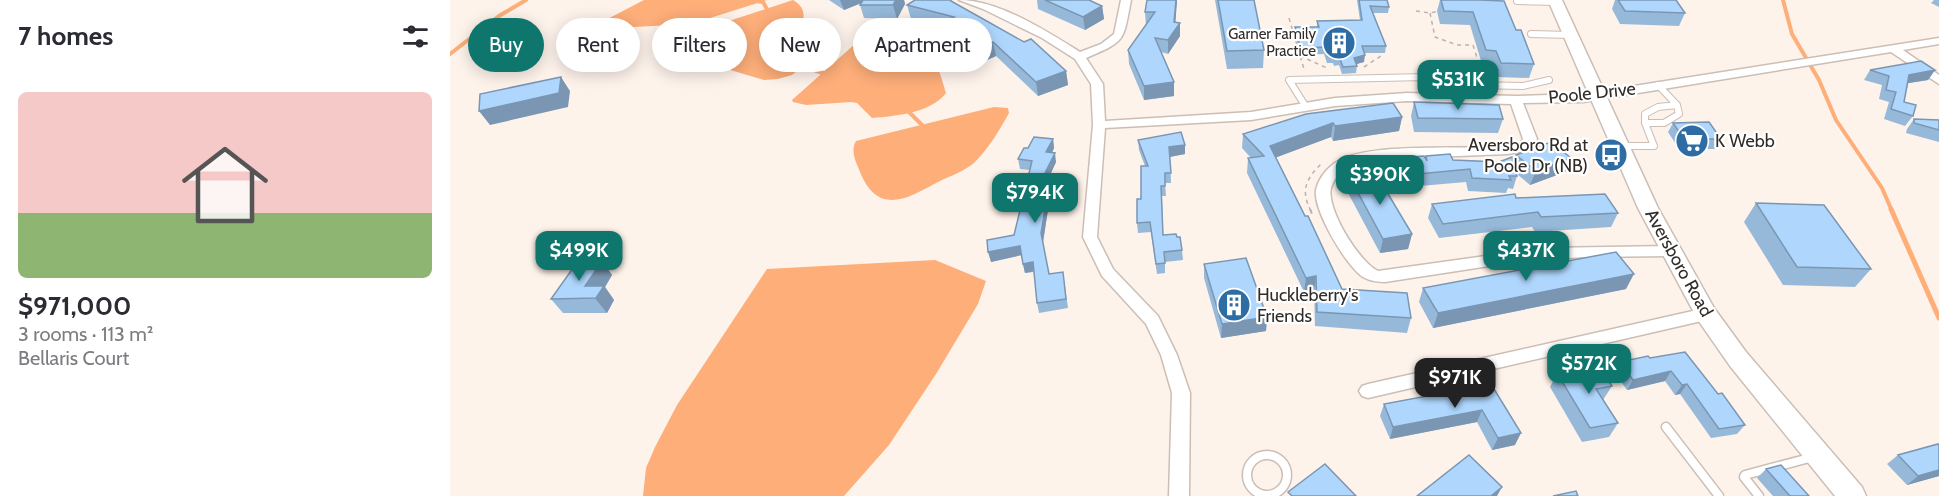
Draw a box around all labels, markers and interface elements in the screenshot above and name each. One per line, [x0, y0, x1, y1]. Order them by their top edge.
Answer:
chip: Buy [468, 18, 544, 72]
chip: Rent [556, 18, 640, 72]
chip: Filters [652, 18, 747, 72]
chip: New [759, 18, 841, 72]
chip: Apartment [853, 18, 992, 72]
text: 7 homes [18, 20, 113, 52]
icon: filters [399, 20, 432, 53]
place label: Garner Family Practice [1228, 25, 1316, 60]
building icon: Garner Family Practice [1321, 25, 1357, 61]
pin: $531K [1416, 60, 1500, 111]
text: $531K [1431, 67, 1485, 91]
street label: Poole Drive [1547, 77, 1637, 109]
supermarket icon: K Webb [1674, 123, 1710, 159]
place label: K Webb [1715, 130, 1775, 152]
icon: home [171, 131, 279, 239]
place label: Aversboro Rd at Poole Dr (NB) [1468, 134, 1588, 177]
bus stop icon: Aversboro Rd at Poole Dr (NB) [1593, 137, 1629, 173]
pin: $390K [1338, 155, 1422, 206]
text: $390K [1350, 162, 1410, 186]
pin: $794K [993, 173, 1077, 224]
text: $794K [1006, 180, 1064, 204]
street label: Aversboro Road [1640, 205, 1718, 321]
pin: $499K [537, 231, 621, 282]
pin: $437K [1484, 231, 1568, 282]
text: $499K [549, 238, 609, 262]
text: $437K [1497, 238, 1555, 262]
place label: Huckleberry's Friends [1257, 284, 1359, 327]
building icon: Huckleberry's Friends [1216, 287, 1252, 323]
text: $971,000 [18, 290, 131, 322]
text: 3 rooms · 113 m² [18, 322, 154, 346]
pin: $572K [1547, 344, 1631, 395]
text: Bellaris Court [18, 346, 129, 370]
text: $572K [1561, 351, 1617, 375]
pin: $971K [1413, 358, 1497, 409]
text: $971K [1429, 365, 1481, 389]

